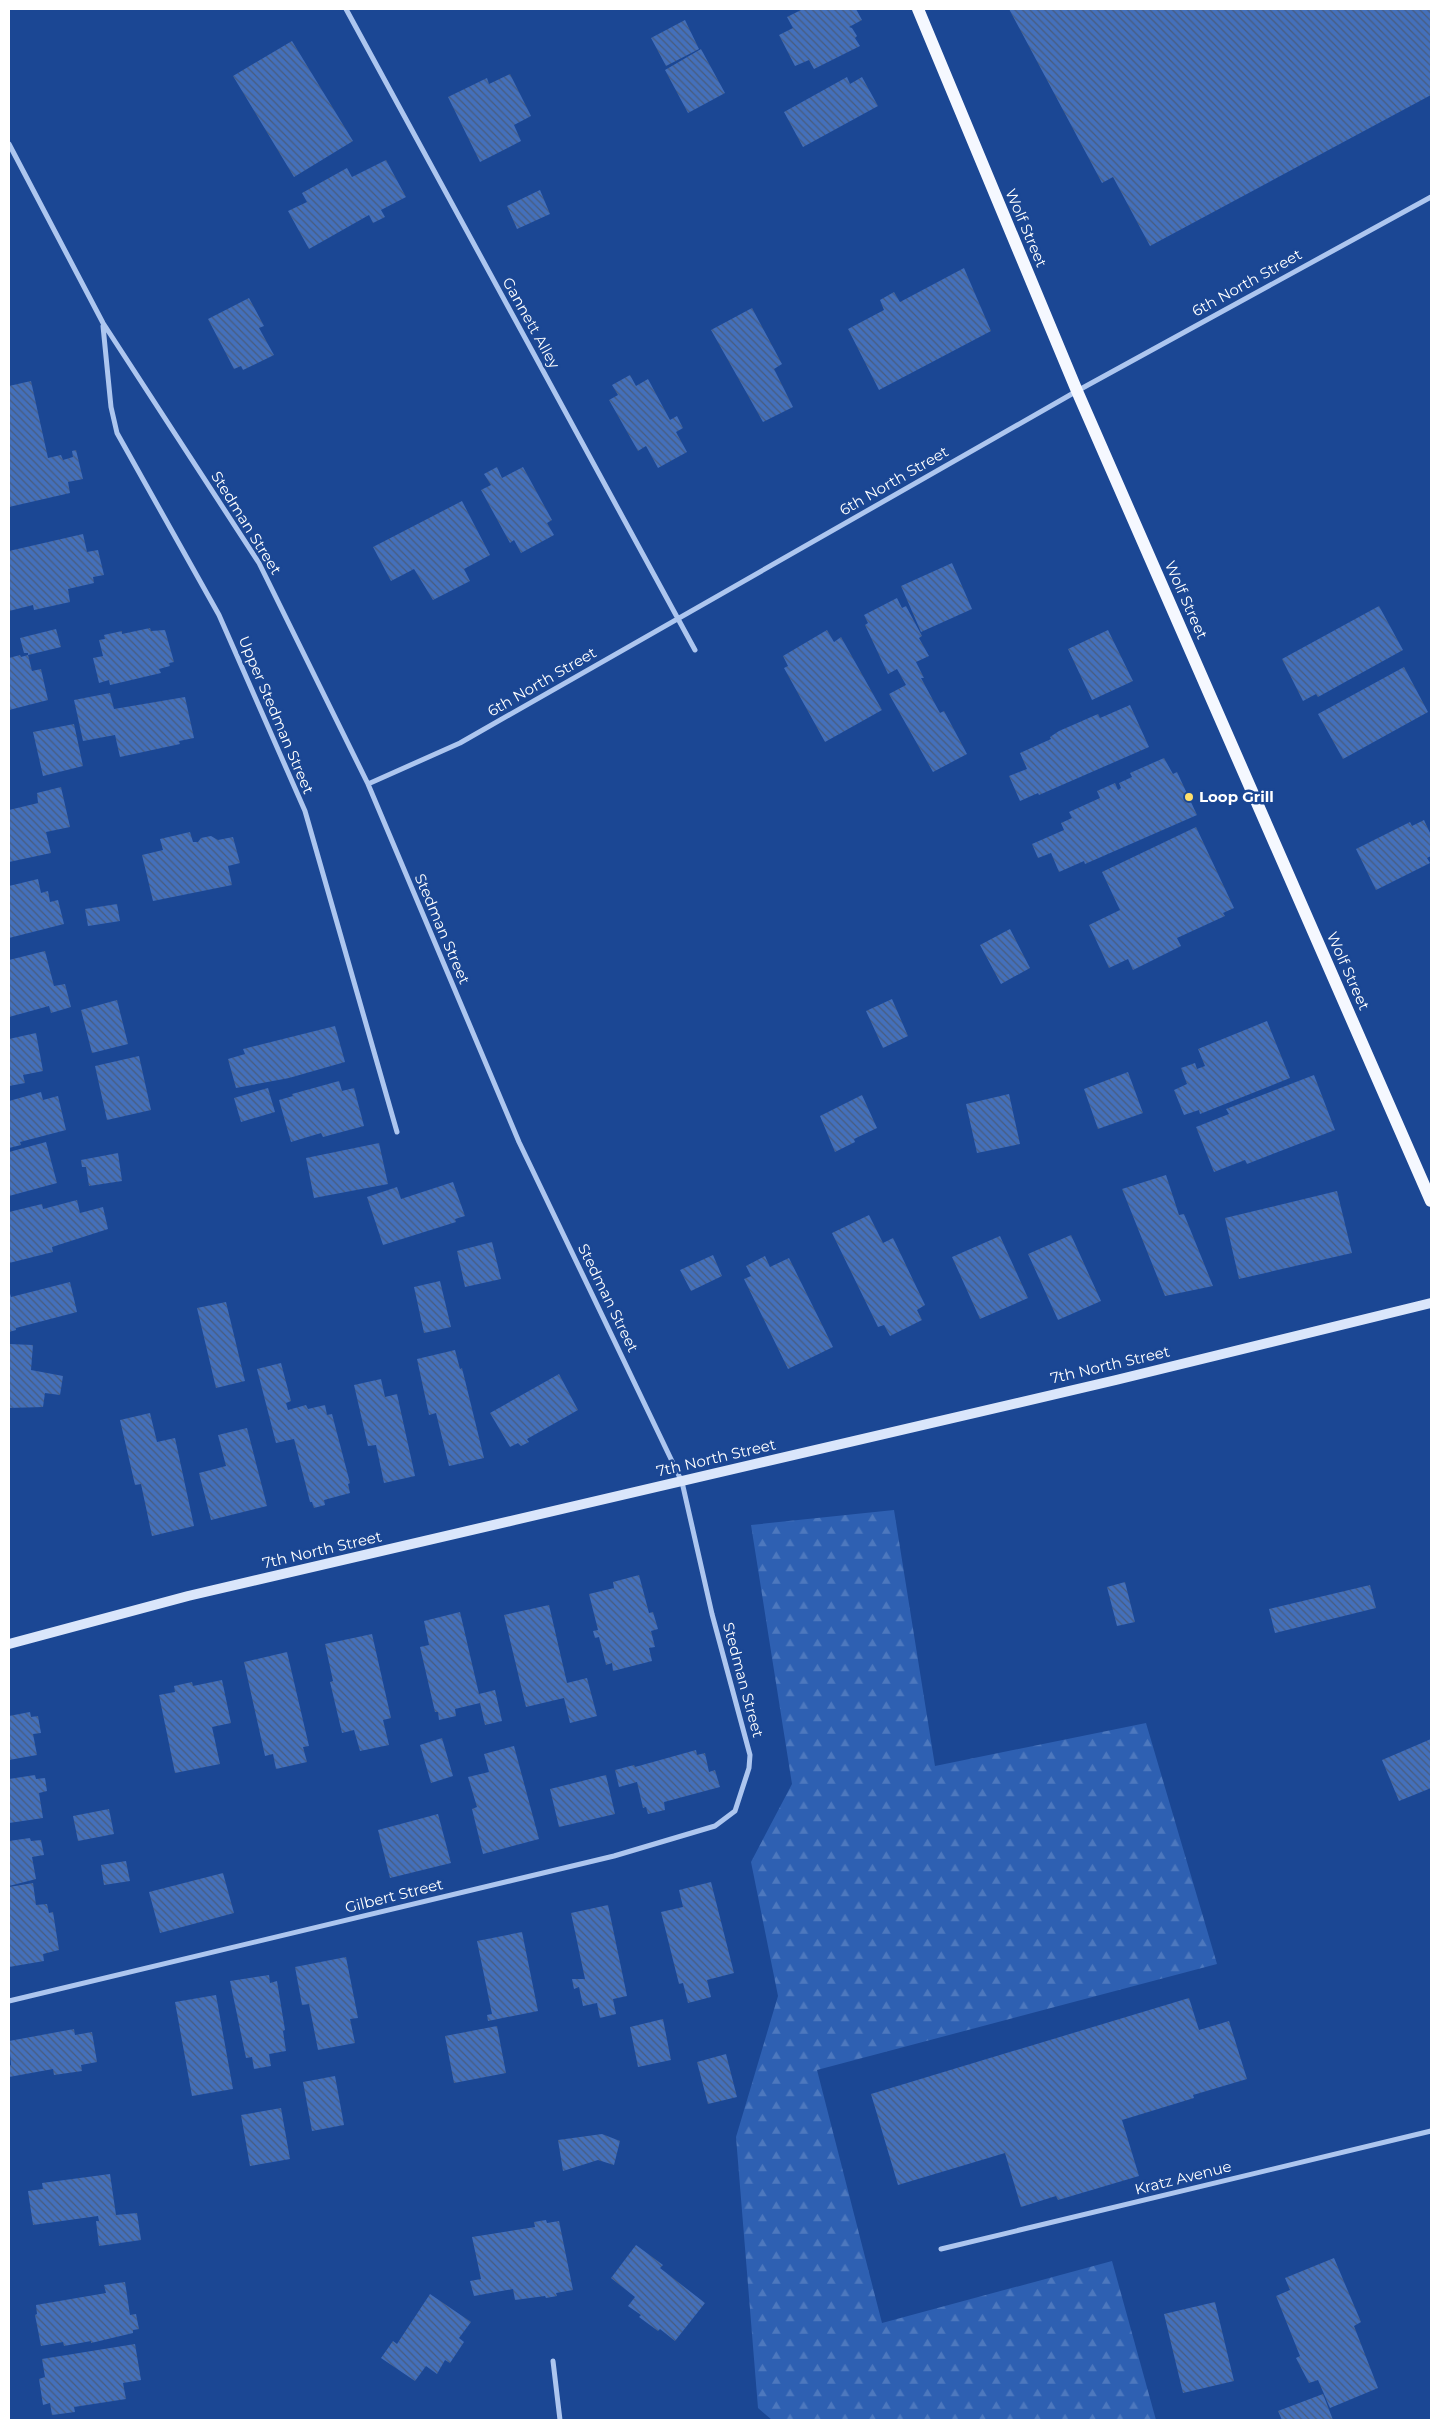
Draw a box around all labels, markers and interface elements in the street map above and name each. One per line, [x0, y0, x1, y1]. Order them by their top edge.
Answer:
street label: Wolf Street [1001, 186, 1052, 270]
street label: 6th North Street [1189, 245, 1305, 321]
street label: Gannett Alley [498, 274, 565, 373]
street label: 6th North Street [836, 442, 952, 519]
street label: Stedman Street [207, 467, 286, 578]
street label: Wolf Street [1161, 558, 1212, 642]
street label: Upper Stedman Street [235, 633, 318, 797]
street label: 6th North Street [484, 643, 600, 720]
place label: Loop Grill [1199, 787, 1274, 806]
marker: Loop Grill [1183, 791, 1195, 803]
street label: Stedman Street [411, 871, 474, 987]
street label: Wolf Street [1323, 929, 1374, 1013]
street label: Stedman Street [574, 1240, 643, 1355]
street label: 7th North Street [1048, 1342, 1172, 1388]
street label: 7th North Street [654, 1435, 778, 1481]
street label: 7th North Street [260, 1527, 384, 1573]
street label: Stedman Street [719, 1620, 768, 1740]
street label: Gilbert Street [343, 1874, 445, 1917]
street label: Kratz Avenue [1133, 2156, 1233, 2199]

